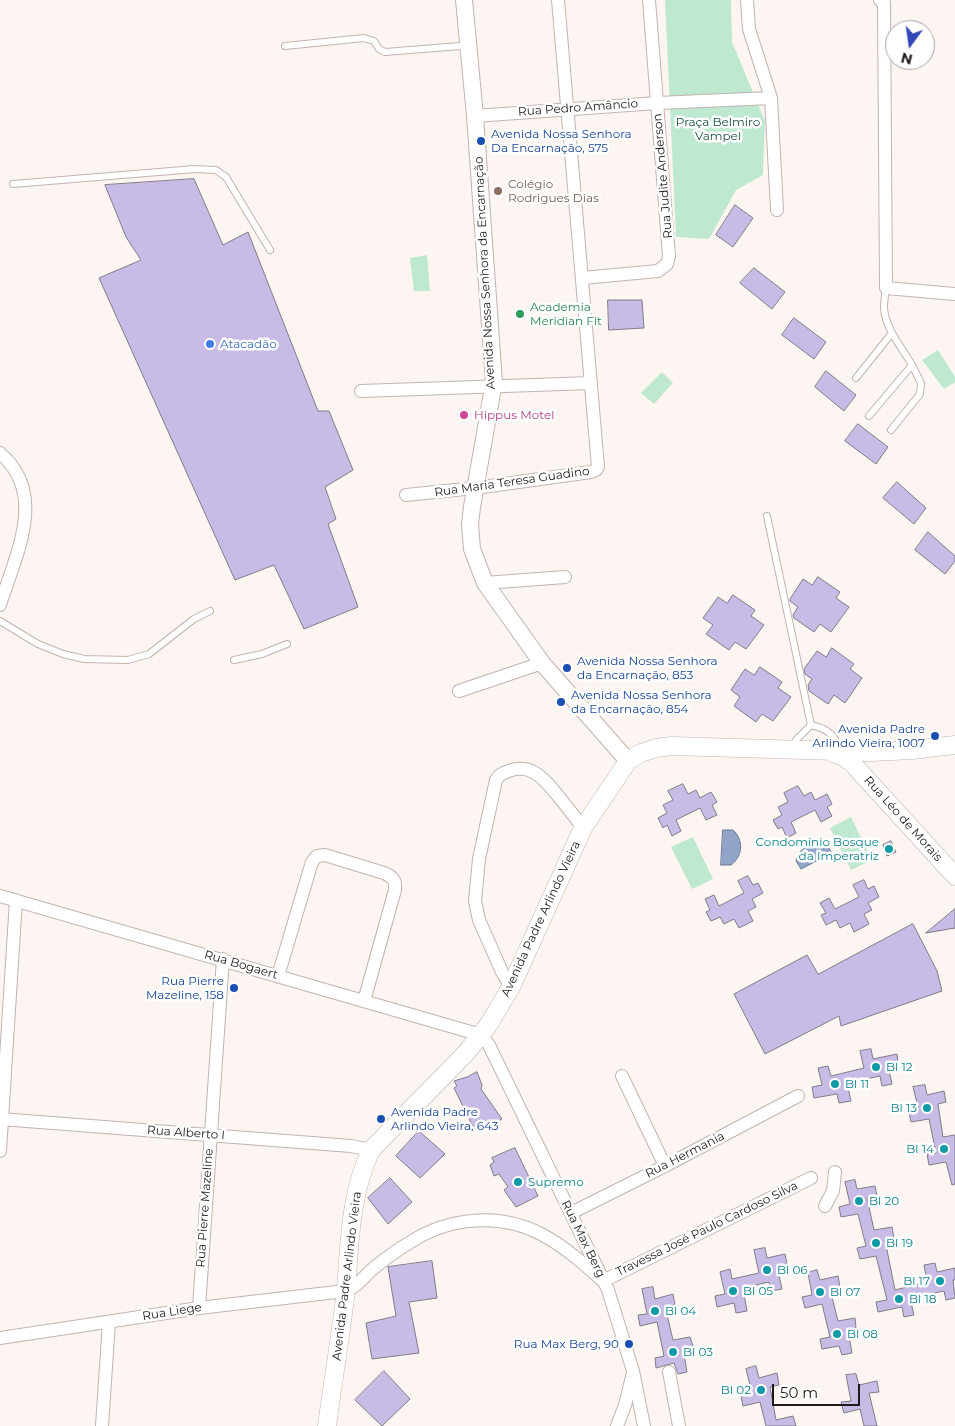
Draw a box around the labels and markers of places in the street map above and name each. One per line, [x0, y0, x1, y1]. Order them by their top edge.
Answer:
place label: Avenida Nossa Senhora Da Encarnação, 575 [491, 127, 632, 155]
marker: Avenida Nossa Senhora Da Encarnação, 575 [475, 135, 487, 147]
place label: Colégio Rodrigues Dias [508, 177, 599, 205]
marker: Colégio Rodrigues Dias [492, 185, 504, 197]
place label: Academia Meridian Fit [530, 300, 602, 328]
marker: Academia Meridian Fit [514, 308, 526, 320]
place label: Atacadão [220, 337, 277, 351]
marker: Atacadão [204, 338, 216, 350]
place label: Hippus Motel [474, 408, 554, 422]
marker: Hippus Motel [458, 409, 470, 421]
place label: Avenida Nossa Senhora da Encarnação, 853 [577, 654, 718, 682]
marker: Avenida Nossa Senhora da Encarnação, 853 [561, 662, 573, 674]
place label: Avenida Nossa Senhora da Encarnação, 854 [571, 688, 712, 716]
marker: Avenida Nossa Senhora da Encarnação, 854 [555, 696, 567, 708]
place label: Avenida Padre Arlindo Vieira, 1007 [812, 722, 925, 750]
marker: Avenida Padre Arlindo Vieira, 1007 [929, 730, 941, 742]
place label: Condomínio Bosque da Imperatriz [756, 835, 879, 863]
marker: Condomínio Bosque da Imperatriz [883, 843, 895, 855]
place label: Rua Pierre Mazeline, 158 [146, 974, 224, 1002]
marker: Rua Pierre Mazeline, 158 [228, 982, 240, 994]
place label: Bl 12 [886, 1060, 913, 1074]
marker: Bl 12 [870, 1061, 882, 1073]
place label: Bl 11 [845, 1077, 869, 1091]
marker: Bl 11 [829, 1078, 841, 1090]
place label: Bl 13 [890, 1101, 917, 1115]
marker: Bl 13 [921, 1102, 933, 1114]
place label: Avenida Padre Arlindo Vieira, 643 [391, 1105, 498, 1133]
marker: Avenida Padre Arlindo Vieira, 643 [375, 1113, 387, 1125]
place label: Bl 14 [906, 1142, 934, 1156]
marker: Bl 14 [938, 1143, 950, 1155]
place label: Supremo [528, 1175, 584, 1189]
marker: Supremo [512, 1176, 524, 1188]
place label: Bl 20 [869, 1194, 899, 1208]
marker: Bl 20 [853, 1195, 865, 1207]
place label: Bl 19 [886, 1236, 913, 1250]
marker: Bl 19 [870, 1237, 882, 1249]
place label: Bl 06 [777, 1263, 808, 1277]
marker: Bl 06 [761, 1264, 773, 1276]
place label: Bl 17 [903, 1274, 930, 1288]
marker: Bl 17 [934, 1275, 946, 1287]
place label: Bl 05 [743, 1284, 773, 1298]
marker: Bl 05 [727, 1285, 739, 1297]
place label: Bl 07 [830, 1285, 860, 1299]
marker: Bl 07 [814, 1286, 826, 1298]
place label: Bl 18 [909, 1292, 936, 1306]
marker: Bl 18 [893, 1293, 905, 1305]
place label: Bl 04 [665, 1304, 696, 1318]
marker: Bl 04 [649, 1305, 661, 1317]
place label: Bl 08 [847, 1327, 878, 1341]
marker: Bl 08 [831, 1328, 843, 1340]
place label: Rua Max Berg, 90 [514, 1337, 619, 1351]
marker: Rua Max Berg, 90 [623, 1338, 635, 1350]
place label: Bl 03 [683, 1345, 713, 1359]
marker: Bl 03 [667, 1346, 679, 1358]
place label: Bl 02 [721, 1383, 751, 1397]
marker: Bl 02 [755, 1384, 767, 1396]

